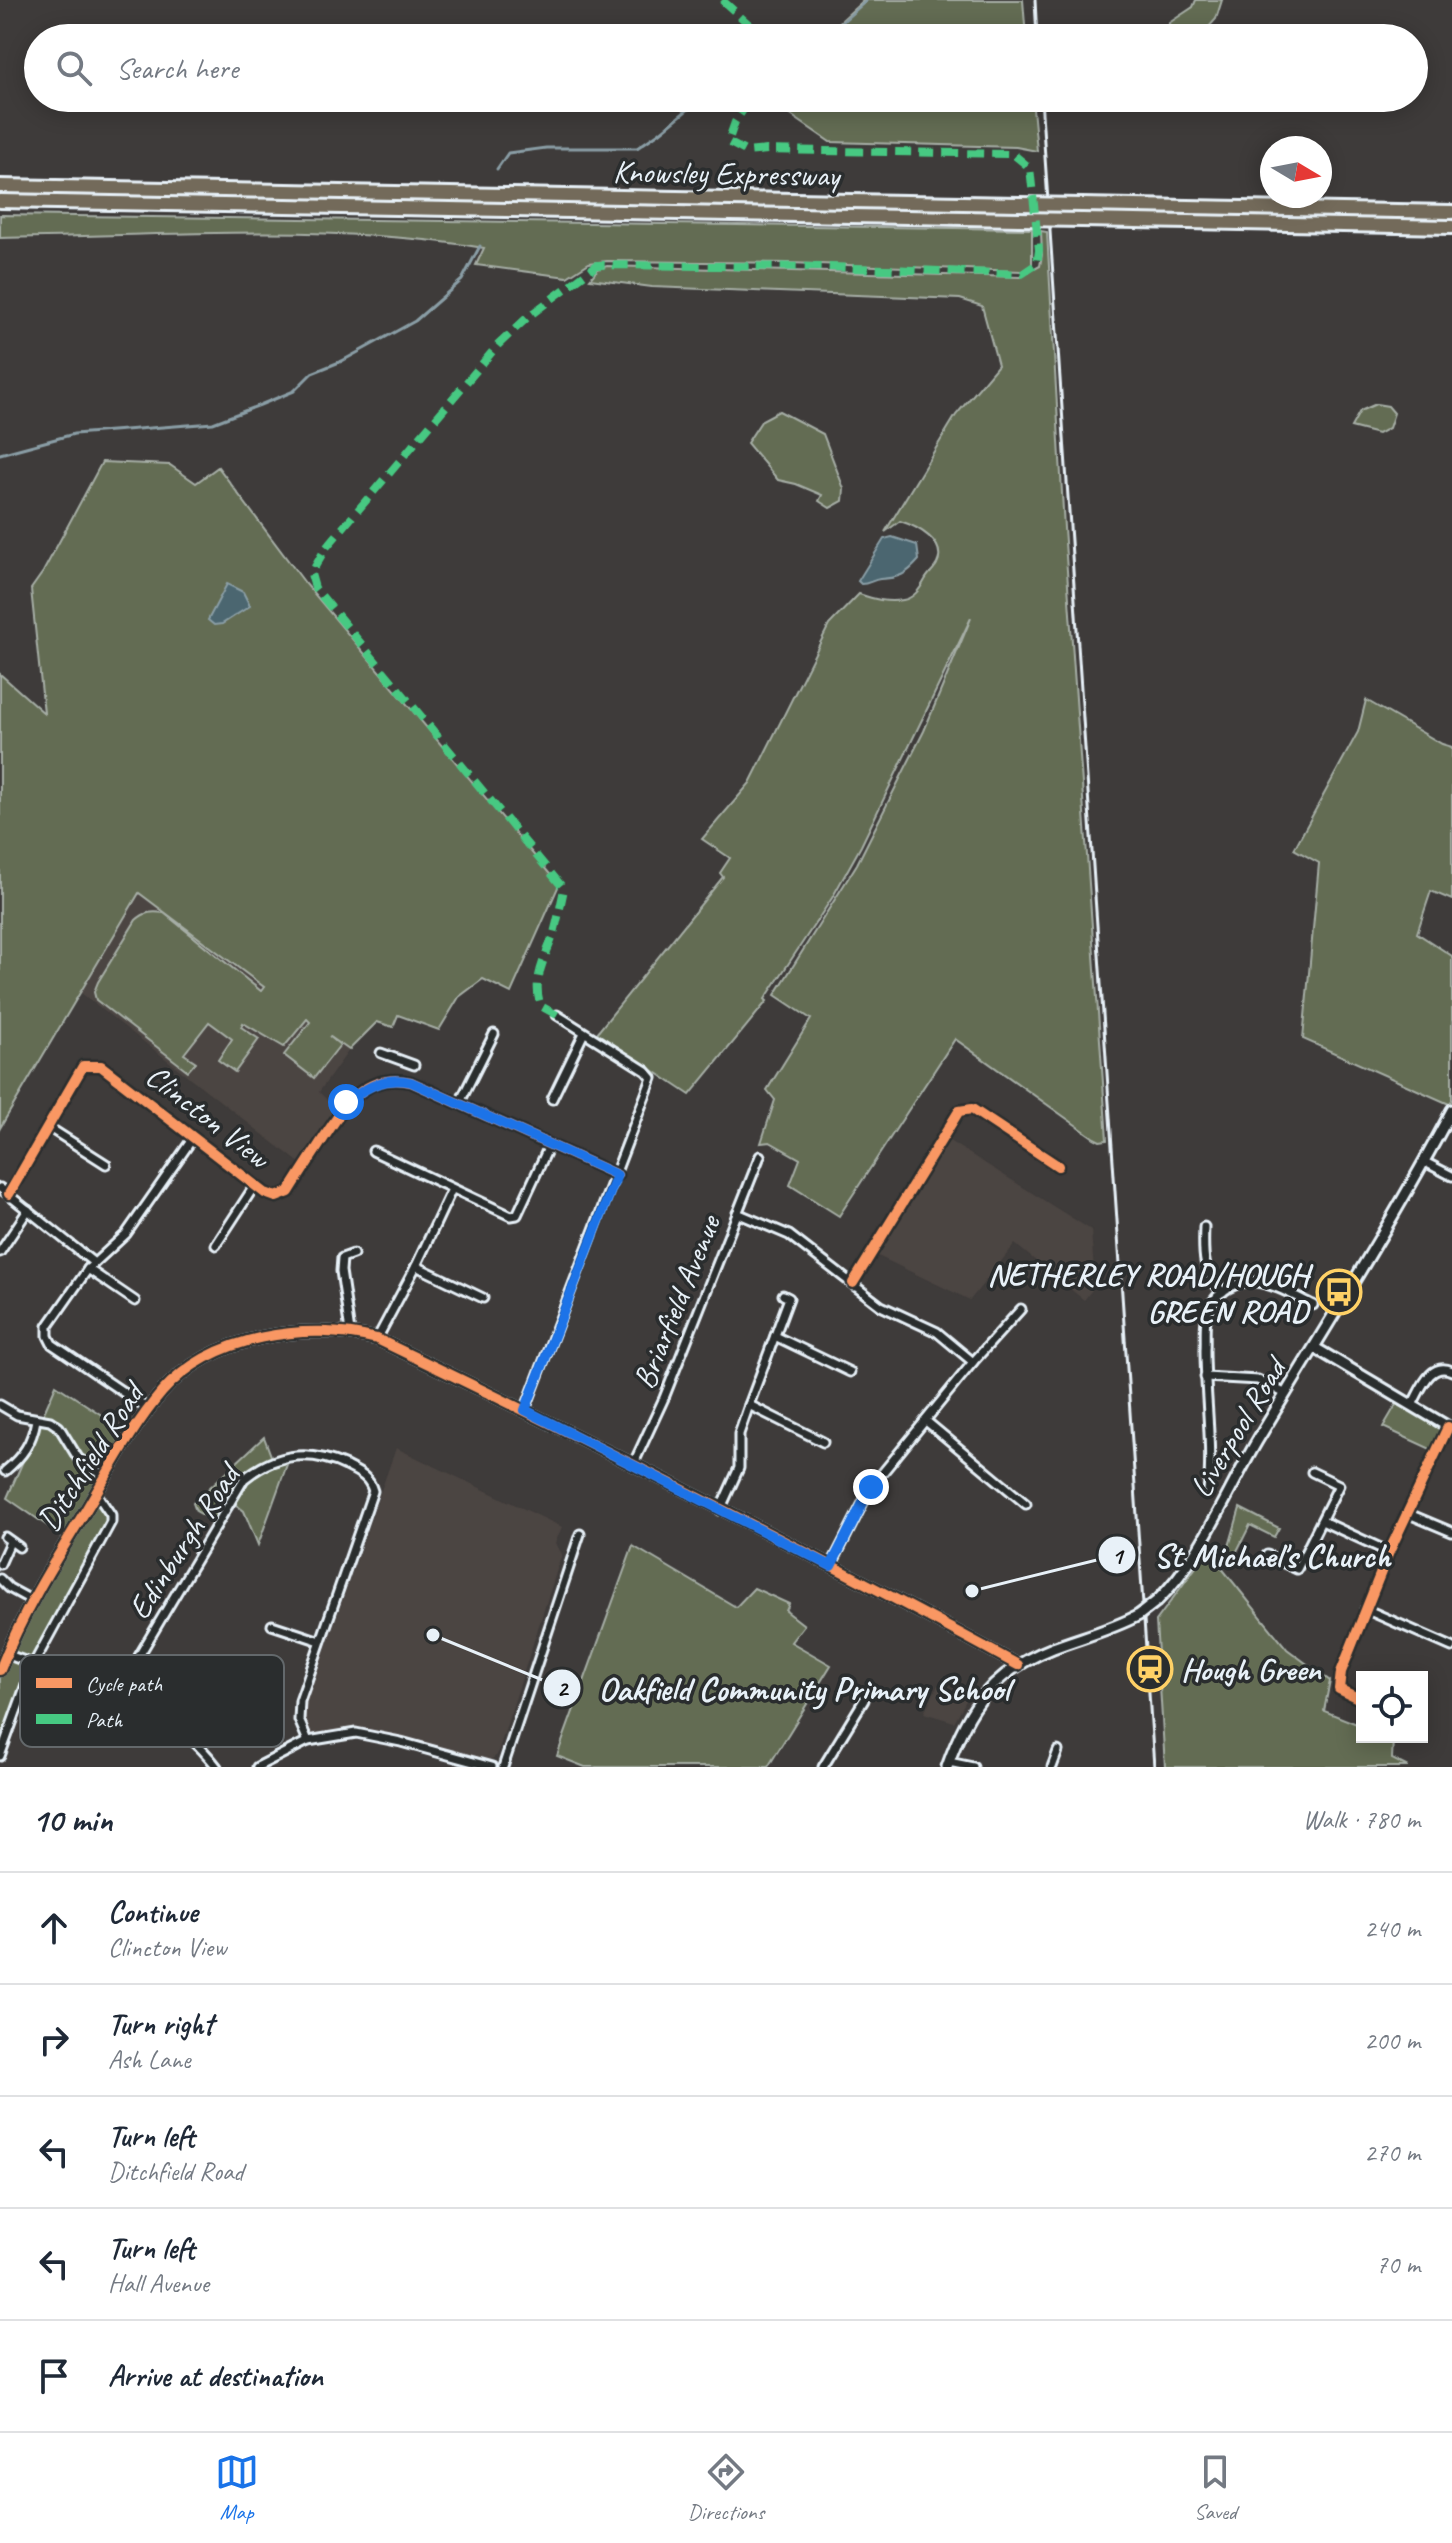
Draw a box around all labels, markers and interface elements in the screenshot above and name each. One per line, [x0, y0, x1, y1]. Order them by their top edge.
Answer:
search box [24, 24, 1428, 112]
icon: search [52, 46, 96, 90]
text: Search here [116, 49, 238, 87]
north arrow [1260, 136, 1332, 208]
street label: Knowsley Expressway [612, 151, 843, 196]
street label: Clincton View [138, 1055, 280, 1179]
route start [328, 1084, 364, 1120]
street label: Briarfield Avenue [623, 1207, 731, 1395]
place label: NETHERLEY ROAD/HOUGH GREEN ROAD [988, 1254, 1314, 1332]
bus stop icon: NETHERLEY ROAD/HOUGH GREEN ROAD [1315, 1268, 1363, 1316]
street label: Liverpool Road [1180, 1347, 1298, 1505]
street label: Ditchfield Road [28, 1372, 155, 1538]
street label: Edinburgh Road [118, 1454, 251, 1627]
route end [853, 1469, 889, 1505]
callout: St Michael's Church [1097, 1526, 1407, 1584]
text: St Michael's Church [1154, 1534, 1392, 1577]
text: 1 [1112, 1541, 1126, 1571]
station icon: Hough Green [1126, 1645, 1174, 1693]
place label: Hough Green [1181, 1649, 1322, 1690]
legend [20, 1655, 284, 1747]
callout: Oakfield Community Primary School [542, 1659, 1025, 1717]
text: Oakfield Community Primary School [599, 1667, 1015, 1710]
text: Cycle path [86, 1670, 163, 1698]
map controls [1356, 1671, 1428, 1743]
button: locate [1356, 1671, 1428, 1743]
text: 2 [557, 1673, 570, 1703]
text: Path [86, 1706, 123, 1734]
text: 10 min [32, 1798, 112, 1841]
text: Walk · 780 m [1303, 1803, 1420, 1836]
text: Continue [108, 1893, 198, 1931]
icon: ahead [32, 1906, 76, 1950]
text: 240 m [1364, 1912, 1420, 1945]
text: Clincton View [108, 1931, 226, 1964]
text: Turn right [108, 2005, 213, 2043]
icon: right [32, 2018, 76, 2062]
text: 200 m [1364, 2024, 1420, 2057]
text: Ash Lane [108, 2043, 190, 2076]
text: Turn left [108, 2117, 195, 2155]
icon: left [32, 2130, 76, 2174]
text: 270 m [1364, 2136, 1420, 2169]
text: Ditchfield Road [108, 2155, 244, 2188]
text: Turn left [108, 2229, 195, 2267]
icon: left [32, 2242, 76, 2286]
text: 70 m [1376, 2248, 1420, 2281]
text: Hall Avenue [108, 2267, 209, 2300]
icon: arrive [32, 2354, 76, 2398]
text: Arrive at destination [108, 2357, 323, 2395]
tab: Map [215, 2450, 259, 2526]
tab: Directions [688, 2450, 764, 2526]
tab: Saved [1193, 2450, 1237, 2526]

